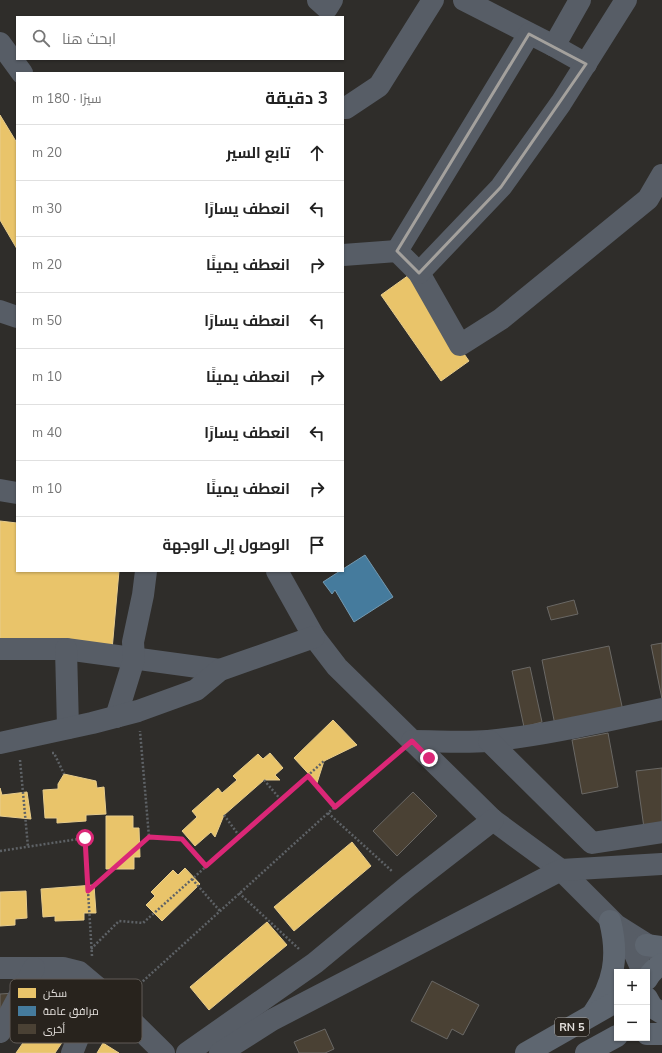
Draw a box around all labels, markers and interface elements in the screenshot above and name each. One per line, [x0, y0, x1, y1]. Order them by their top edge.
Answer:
search box [16, 16, 344, 60]
icon: search [30, 27, 52, 49]
text: ابحث هنا [62, 29, 116, 49]
text: 3 دقيقة [265, 87, 328, 110]
text: سيرًا · 180 m [32, 90, 102, 108]
icon: ahead [306, 142, 328, 164]
text: تابع السير [226, 143, 290, 163]
text: 20 m [32, 144, 62, 162]
icon: left [306, 198, 328, 220]
text: انعطف يسارًا [204, 199, 290, 219]
text: 30 m [32, 200, 62, 218]
icon: right [306, 254, 328, 276]
text: انعطف يمينًا [206, 255, 290, 275]
text: 20 m [32, 256, 62, 274]
icon: left [306, 310, 328, 332]
text: انعطف يسارًا [204, 311, 290, 331]
text: 50 m [32, 312, 62, 330]
icon: right [306, 366, 328, 388]
text: انعطف يمينًا [206, 367, 290, 387]
text: 10 m [32, 368, 62, 386]
icon: left [306, 422, 328, 444]
text: انعطف يسارًا [204, 423, 290, 443]
text: 40 m [32, 424, 62, 442]
icon: right [306, 478, 328, 500]
text: انعطف يمينًا [206, 479, 290, 499]
text: 10 m [32, 480, 62, 498]
icon: arrive [306, 534, 328, 556]
text: الوصول إلى الوجهة [162, 535, 290, 555]
route end [420, 749, 438, 767]
route start [76, 829, 94, 847]
map controls [614, 969, 650, 1041]
button: + [614, 969, 650, 1005]
legend [10, 979, 142, 1043]
text: سكن [43, 986, 67, 1001]
text: مرافق عامة [43, 1004, 99, 1019]
button: − [614, 1005, 650, 1041]
road number: RN 5 [555, 1018, 589, 1036]
text: أخرى [43, 1022, 65, 1037]

